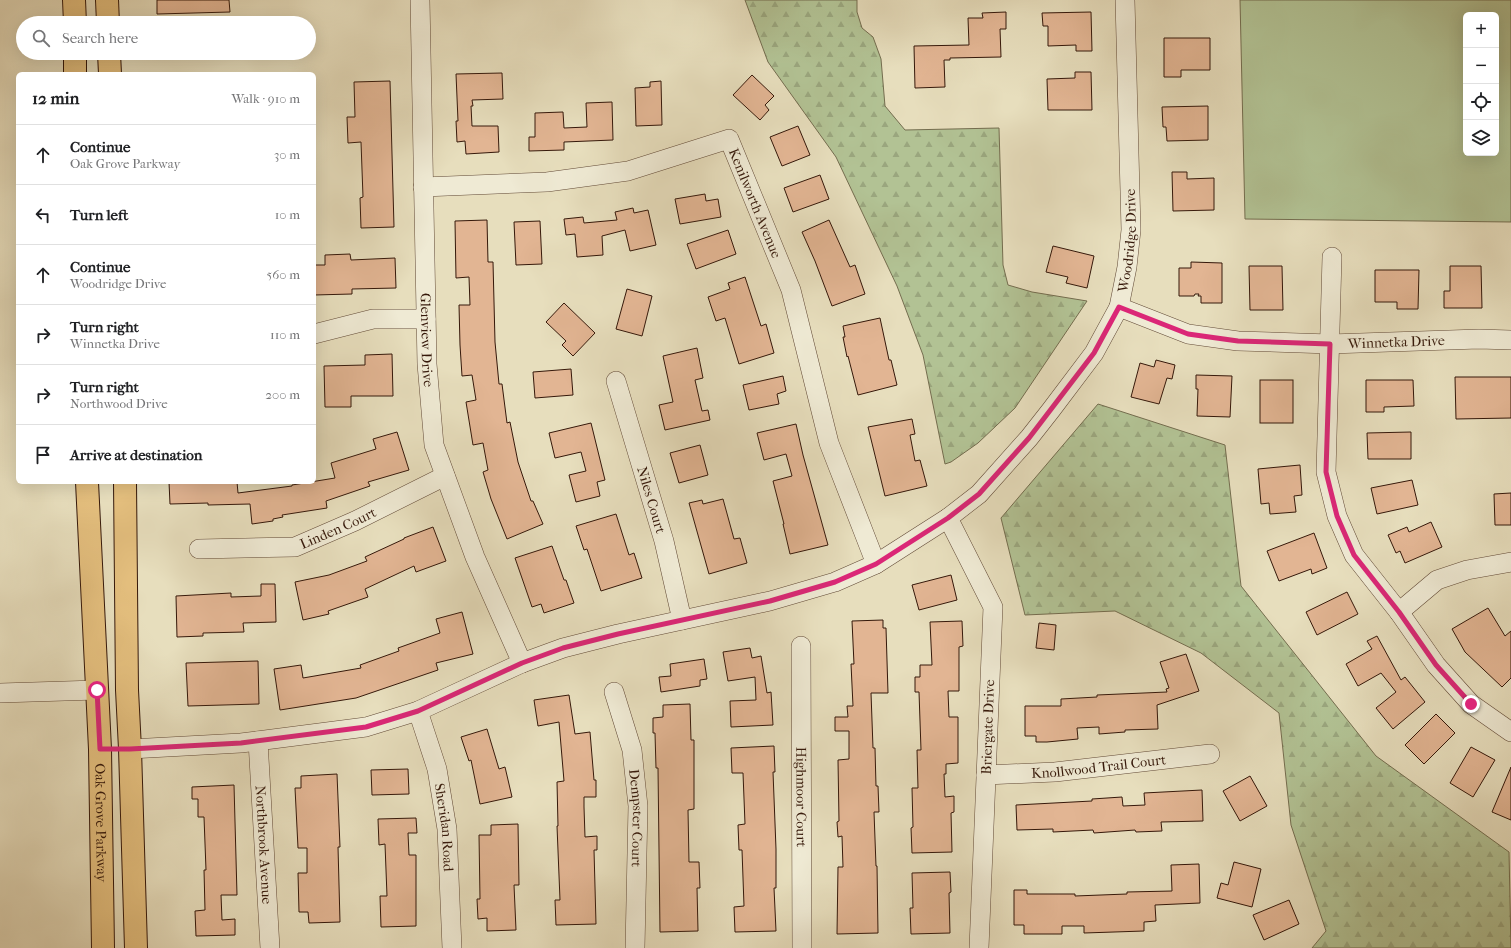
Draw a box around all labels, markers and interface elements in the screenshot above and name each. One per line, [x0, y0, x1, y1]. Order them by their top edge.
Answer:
map controls [1463, 12, 1499, 156]
button: + [1463, 12, 1499, 48]
search box [16, 16, 316, 60]
icon: search [30, 27, 52, 49]
text: Search here [62, 29, 138, 47]
button: − [1463, 48, 1499, 84]
button: locate [1463, 84, 1499, 120]
text: 12 min [32, 88, 79, 108]
text: Walk · 910 m [231, 91, 300, 106]
button: layers [1463, 120, 1499, 156]
text: Continue [70, 138, 130, 156]
icon: ahead [32, 144, 54, 166]
street label: Kenilworth Avenue [725, 146, 785, 261]
text: 30 m [274, 147, 300, 162]
text: Oak Grove Parkway [70, 156, 180, 171]
street label: Woodridge Drive [1113, 188, 1140, 295]
icon: left [32, 204, 54, 226]
text: Turn left [70, 206, 128, 224]
text: 10 m [275, 207, 300, 222]
text: Continue [70, 258, 130, 276]
icon: ahead [32, 264, 54, 286]
text: 560 m [267, 267, 300, 282]
text: Woodridge Drive [70, 276, 166, 291]
street label: Glenview Drive [417, 293, 437, 388]
text: Turn right [70, 318, 139, 336]
icon: right [32, 324, 54, 346]
text: 110 m [270, 327, 300, 342]
street label: Winnetka Drive [1347, 332, 1445, 352]
text: Winnetka Drive [70, 336, 160, 351]
text: Turn right [70, 378, 139, 396]
icon: right [32, 384, 54, 406]
text: 200 m [265, 387, 300, 402]
text: Northwood Drive [70, 396, 168, 411]
icon: arrive [32, 444, 54, 466]
text: Arrive at destination [70, 446, 202, 464]
street label: Niles Court [634, 464, 670, 535]
street label: Linden Court [297, 503, 379, 552]
street label: Briergate Drive [978, 679, 998, 775]
route start [88, 681, 106, 699]
route end [1462, 695, 1480, 713]
street label: Highmoor Court [793, 747, 810, 847]
street label: Knollwood Trail Court [1031, 751, 1167, 782]
street label: Oak Grove Parkway [92, 763, 111, 883]
street label: Dempster Court [626, 768, 647, 867]
street label: Sheridan Road [431, 782, 457, 872]
street label: Northbrook Avenue [252, 785, 276, 905]

